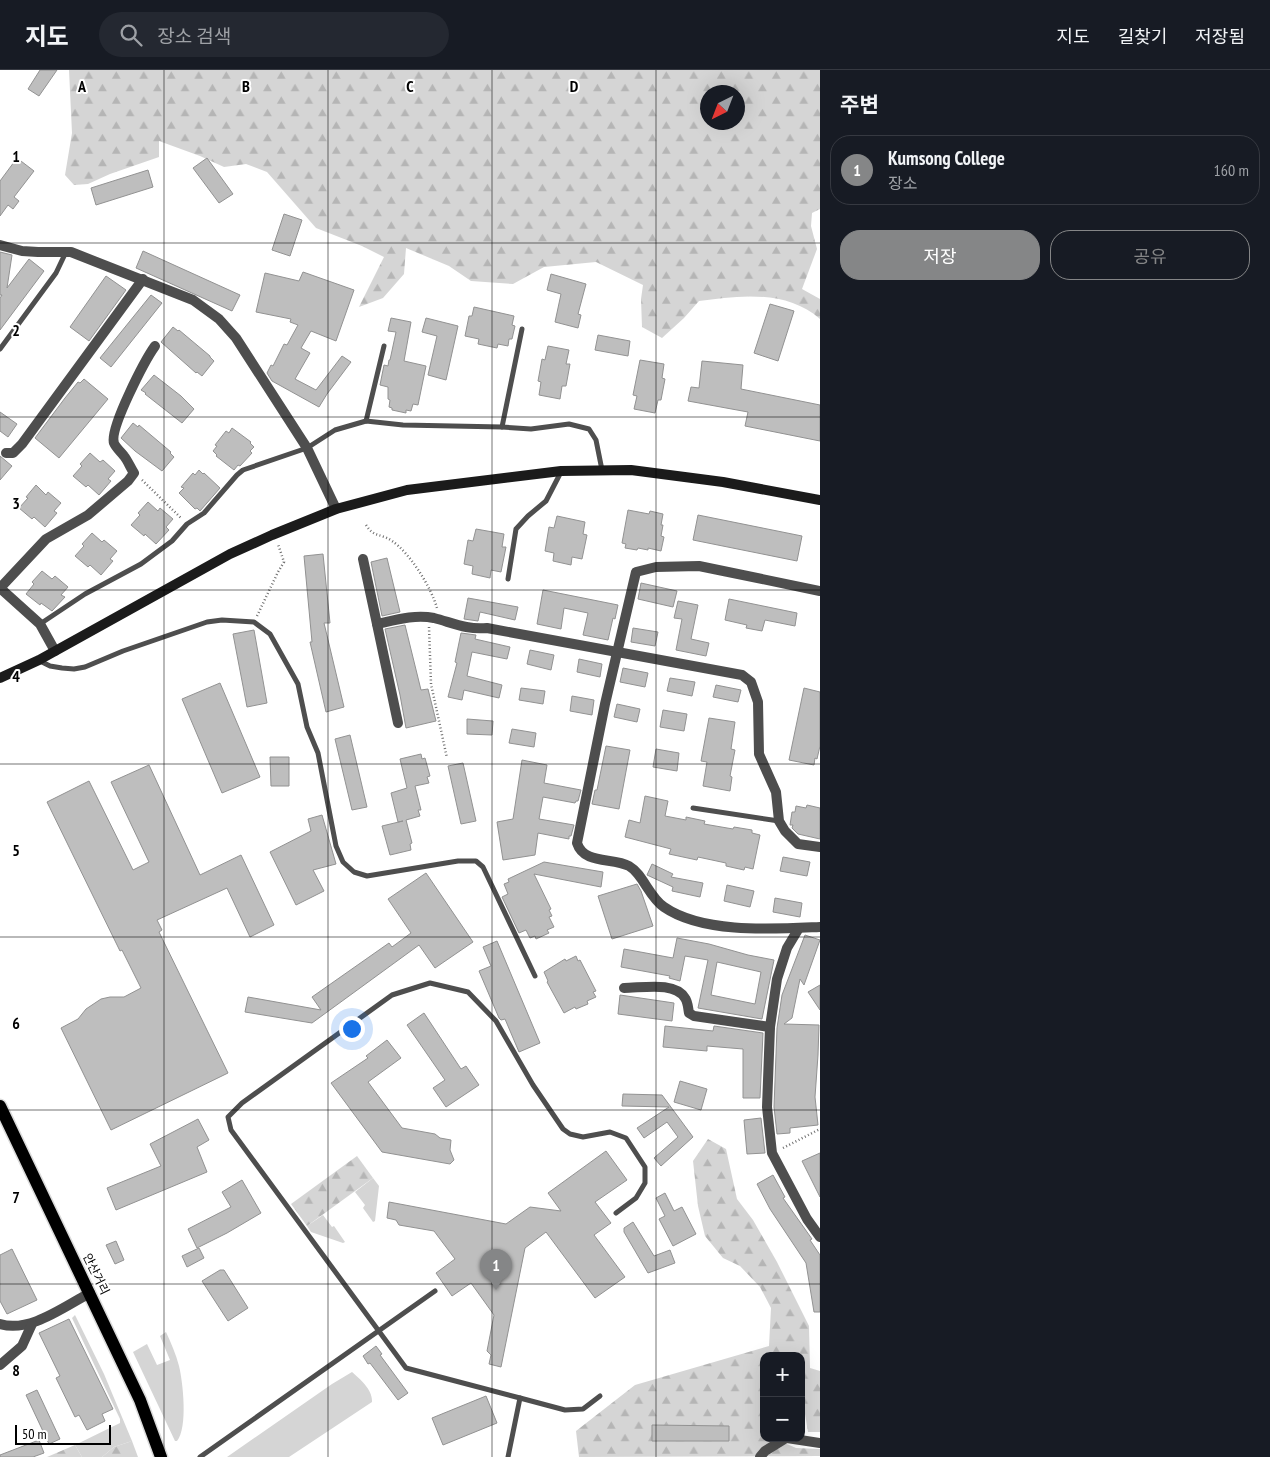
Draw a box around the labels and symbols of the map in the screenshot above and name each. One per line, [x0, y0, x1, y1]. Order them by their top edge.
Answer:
text: A [77, 76, 87, 96]
text: B [242, 76, 250, 96]
text: C [406, 76, 414, 96]
text: D [570, 76, 579, 96]
north arrow [700, 85, 745, 130]
text: 1 [12, 146, 20, 166]
text: 2 [12, 320, 20, 340]
text: 3 [12, 493, 20, 513]
text: 4 [12, 666, 20, 686]
text: 5 [12, 840, 20, 860]
text: 6 [12, 1013, 20, 1033]
your location [339, 1016, 365, 1042]
text: 7 [12, 1187, 20, 1207]
pin: 1 [480, 1249, 512, 1290]
street label: 안산거리 [80, 1251, 113, 1297]
text: 8 [12, 1360, 20, 1380]
scale bar [15, 1422, 111, 1445]

